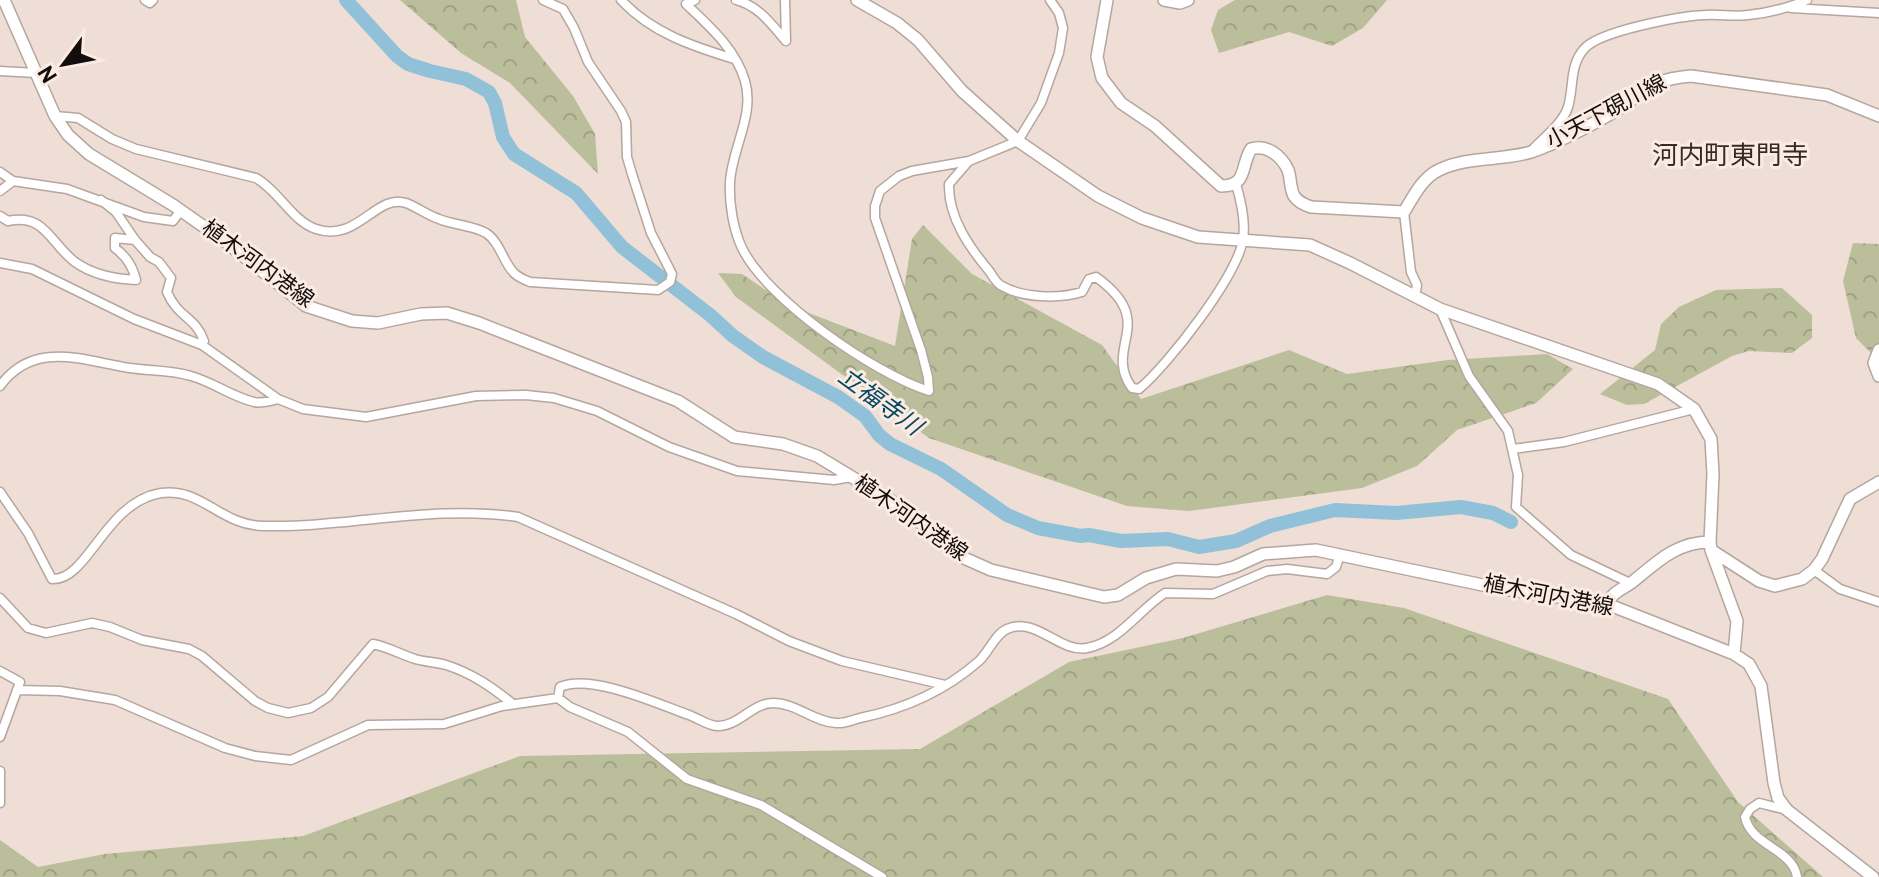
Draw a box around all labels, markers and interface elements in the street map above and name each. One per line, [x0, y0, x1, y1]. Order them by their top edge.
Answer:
north arrow [24, 24, 104, 104]
text: N [34, 59, 65, 87]
street label: 小天下硯川線 [1542, 70, 1672, 156]
district label: 河内町東門寺 [1652, 141, 1808, 174]
street label: 植木河内港線 [196, 215, 318, 315]
water label: 立福寺川 [831, 363, 929, 445]
street label: 植木河内港線 [848, 470, 972, 568]
street label: 植木河内港線 [1481, 571, 1615, 623]

